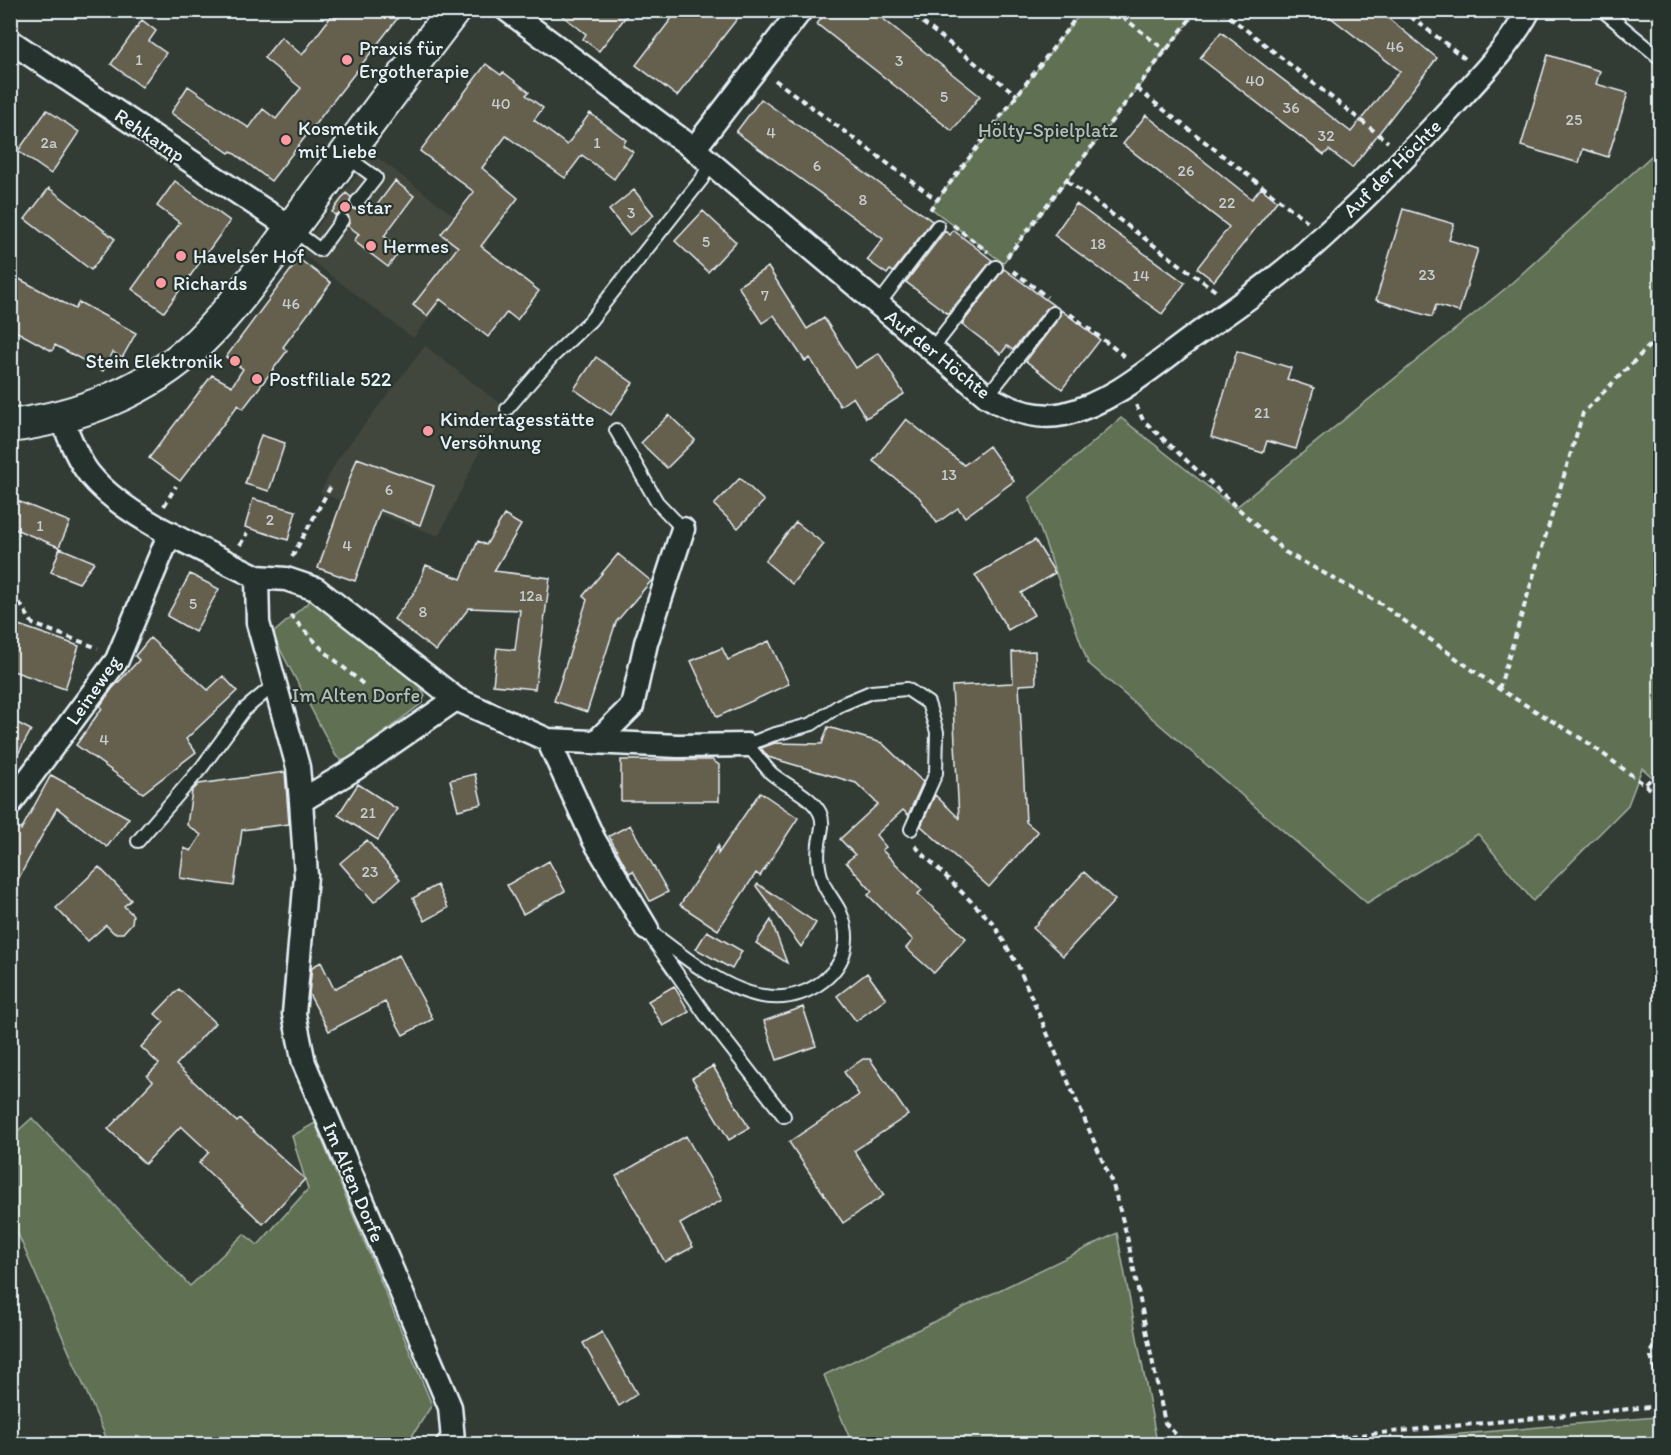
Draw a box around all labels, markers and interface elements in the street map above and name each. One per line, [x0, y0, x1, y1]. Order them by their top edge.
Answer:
place label: Praxis für Ergotherapie [359, 36, 469, 83]
house number: 46 [1386, 37, 1404, 56]
house number: 1 [135, 50, 143, 69]
house number: 3 [895, 51, 904, 70]
marker: Praxis für Ergotherapie [340, 53, 354, 67]
house number: 40 [1245, 71, 1265, 90]
house number: 5 [940, 87, 948, 106]
house number: 40 [491, 94, 511, 113]
house number: 36 [1282, 98, 1300, 117]
street label: Rehkamp [110, 103, 190, 167]
house number: 25 [1566, 110, 1582, 129]
street label: Auf der Höchte [1338, 114, 1446, 222]
place label: Kosmetik mit Liebe [298, 116, 379, 163]
park label: Hölty-Spielplatz [978, 118, 1119, 142]
house number: 4 [766, 123, 776, 142]
house number: 32 [1317, 126, 1335, 145]
house number: 2a [41, 133, 58, 152]
marker: Kosmetik mit Liebe [279, 133, 293, 147]
house number: 1 [593, 133, 601, 152]
house number: 6 [813, 156, 821, 175]
house number: 26 [1178, 161, 1194, 180]
house number: 8 [859, 190, 868, 209]
house number: 22 [1219, 193, 1236, 212]
place label: star [357, 195, 392, 219]
marker: star [338, 200, 352, 214]
house number: 3 [627, 203, 636, 222]
house number: 5 [702, 232, 710, 251]
place label: Hermes [383, 234, 449, 258]
house number: 18 [1090, 234, 1106, 253]
marker: Hermes [364, 239, 378, 253]
place label: Havelser Hof [193, 244, 305, 268]
marker: Havelser Hof [174, 249, 188, 263]
house number: 23 [1418, 265, 1436, 284]
house number: 14 [1132, 266, 1150, 285]
place label: Richards [173, 271, 248, 295]
marker: Richards [154, 276, 168, 290]
house number: 7 [761, 286, 769, 305]
house number: 46 [282, 294, 300, 313]
street label: Auf der Höchte [880, 304, 996, 404]
place label: Stein Elektronik [85, 349, 223, 373]
marker: Stein Elektronik [228, 354, 242, 368]
place label: Postfiliale 522 [269, 367, 392, 391]
marker: Postfiliale 522 [250, 372, 264, 386]
house number: 21 [1254, 403, 1270, 422]
place label: Kindertagesstätte Versöhnung [440, 407, 594, 454]
marker: Kindertagesstätte Versöhnung [421, 424, 435, 438]
house number: 13 [941, 465, 957, 484]
house number: 6 [385, 480, 393, 499]
house number: 2 [266, 510, 275, 529]
house number: 1 [36, 516, 44, 535]
house number: 4 [342, 536, 352, 555]
house number: 12a [519, 586, 544, 605]
house number: 5 [189, 594, 197, 613]
house number: 8 [419, 602, 428, 621]
street label: Leineweg [60, 650, 126, 729]
park label: Im Alten Dorfe [292, 683, 420, 707]
house number: 4 [99, 730, 109, 749]
house number: 21 [360, 803, 376, 822]
house number: 23 [361, 862, 379, 881]
street label: Im Alten Dorfe [318, 1118, 390, 1246]

